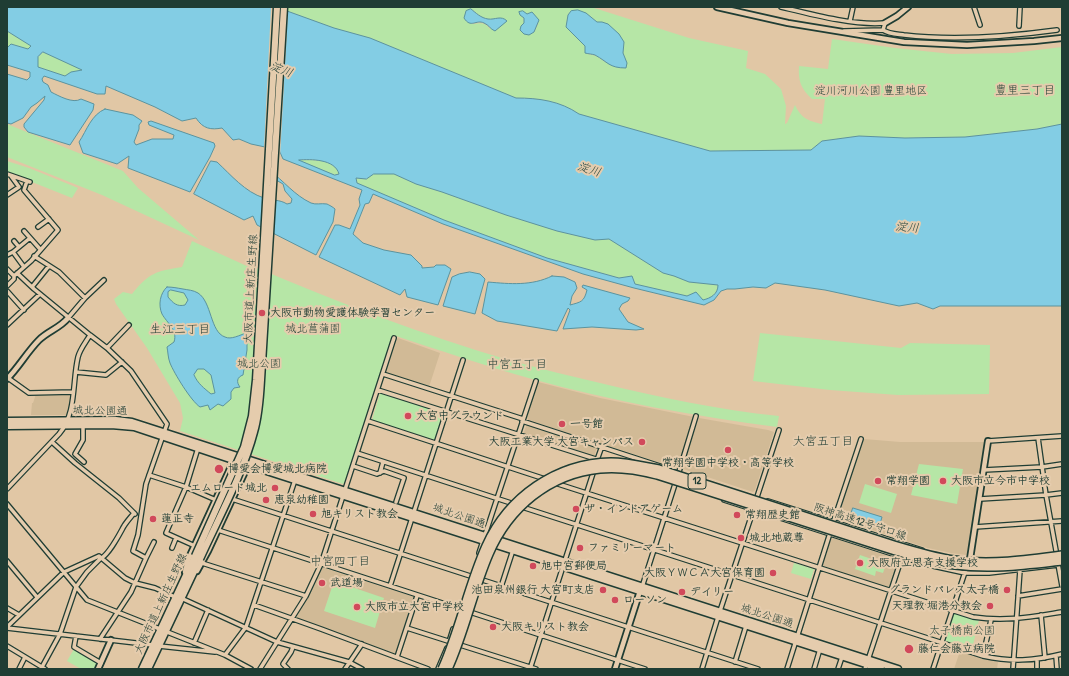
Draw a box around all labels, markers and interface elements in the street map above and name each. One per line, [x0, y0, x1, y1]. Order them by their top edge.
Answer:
water label: 淀川 [267, 59, 295, 81]
park label: 淀川河川公園 豊里地区 [815, 84, 927, 98]
district label: 豊里三丁目 [995, 84, 1055, 98]
water label: 淀川 [575, 160, 603, 180]
water label: 淀川 [895, 220, 919, 236]
street label: 大阪市道上新庄生野線 [242, 234, 260, 344]
place label: 大阪市動物愛護体験学習センター [270, 306, 435, 320]
marker: 大阪市動物愛護体験学習センター [257, 308, 267, 318]
park label: 城北菖蒲園 [286, 322, 340, 336]
district label: 生江三丁目 [150, 323, 210, 337]
park label: 城北公園 [237, 357, 281, 371]
district label: 中宮五丁目 [487, 358, 547, 372]
street label: 城北公園通 [72, 404, 128, 418]
place label: 大宮中グラウンド [416, 409, 504, 423]
marker: 大宮中グラウンド [403, 411, 413, 421]
place label: 一号館 [570, 417, 603, 431]
marker: 一号館 [557, 419, 567, 429]
place label: 大阪工業大学 大宮キャンパス [488, 435, 634, 449]
district label: 大宮五丁目 [793, 435, 853, 449]
marker: 大阪工業大学 大宮キャンパス [637, 437, 647, 447]
marker: 常翔学園中学校・高等学校 [723, 445, 733, 455]
place label: 常翔学園中学校・高等学校 [662, 456, 794, 470]
place label: 博愛会博愛城北病院 [228, 462, 327, 476]
marker: 博愛会博愛城北病院 [213, 463, 225, 475]
road number: 12 [688, 473, 706, 489]
place label: 常翔学園 [886, 474, 930, 488]
place label: 大阪市立今市中学校 [951, 474, 1050, 488]
marker: 常翔学園 [873, 476, 883, 486]
marker: 大阪市立今市中学校 [938, 476, 948, 486]
place label: エムロード城北 [190, 481, 267, 495]
marker: エムロード城北 [270, 483, 280, 493]
place label: 恵泉幼稚園 [274, 493, 329, 507]
marker: 恵泉幼稚園 [261, 495, 271, 505]
street label: 城北公園通 [431, 501, 487, 531]
street label: 阪神高速12号守口線 [812, 501, 908, 543]
place label: ザ・インドアゲーム [584, 502, 683, 516]
marker: ザ・インドアゲーム [571, 504, 581, 514]
place label: 旭キリスト教会 [321, 507, 398, 521]
place label: 常翔歴史館 [745, 508, 800, 522]
marker: 旭キリスト教会 [308, 509, 318, 519]
marker: 常翔歴史館 [732, 510, 742, 520]
place label: 蓮正寺 [161, 512, 194, 526]
marker: 蓮正寺 [148, 514, 158, 524]
place label: 城北地蔵尊 [749, 531, 804, 545]
marker: 城北地蔵尊 [736, 533, 746, 543]
place label: ファミリーマート [588, 541, 676, 555]
marker: ファミリーマート [575, 543, 585, 553]
street label: 大阪市道上新庄生野線 [132, 551, 190, 657]
district label: 中宮四丁目 [310, 555, 370, 569]
place label: 大阪府立思斉支援学校 [868, 556, 978, 570]
marker: 大阪府立思斉支援学校 [855, 558, 865, 568]
place label: 旭中宮郵便局 [541, 559, 607, 573]
marker: 旭中宮郵便局 [528, 561, 538, 571]
place label: 大阪ＹＷＣＡ大宮保育園 [644, 566, 765, 580]
marker: 大阪ＹＷＣＡ大宮保育園 [768, 568, 778, 578]
place label: 武道場 [330, 576, 363, 590]
marker: 武道場 [317, 578, 327, 588]
place label: 池田泉州銀行 大宮町支店 [471, 583, 595, 597]
place label: グランドパレス太子橋 [889, 583, 999, 597]
marker: 池田泉州銀行 大宮町支店 [598, 585, 608, 595]
place label: デイリー [690, 585, 734, 599]
marker: グランドパレス太子橋 [1002, 585, 1012, 595]
marker: デイリー [677, 587, 687, 597]
place label: ローソン [623, 593, 667, 607]
marker: ローソン [610, 595, 620, 605]
place label: 天理教 堀港分教会 [891, 599, 982, 613]
place label: 大阪市立大宮中学校 [365, 600, 464, 614]
street label: 城北公園通 [739, 601, 795, 631]
marker: 天理教 堀港分教会 [985, 601, 995, 611]
marker: 大阪市立大宮中学校 [352, 602, 362, 612]
place label: 大阪キリスト教会 [501, 620, 589, 634]
marker: 大阪キリスト教会 [488, 622, 498, 632]
park label: 太子橋南公園 [929, 624, 995, 638]
place label: 藤仁会藤立病院 [918, 642, 995, 656]
marker: 藤仁会藤立病院 [903, 643, 915, 655]

